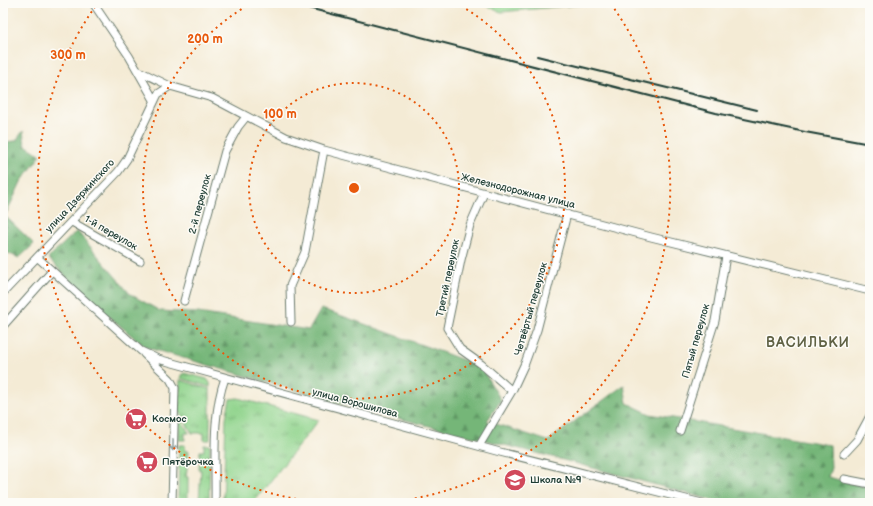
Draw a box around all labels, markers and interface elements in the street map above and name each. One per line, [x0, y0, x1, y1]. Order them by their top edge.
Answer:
text: 200 m [187, 32, 223, 47]
text: 300 m [50, 48, 86, 63]
text: 100 m [263, 107, 297, 122]
street label: улица Дзержинского [43, 157, 117, 235]
street label: Железнодорожная улица [460, 171, 577, 211]
street label: 2-й переулок [186, 172, 214, 235]
centre of rings [347, 181, 361, 195]
street label: 1-й переулок [82, 213, 140, 253]
street label: Третий переулок [434, 237, 462, 318]
street label: Четвёртый переулок [512, 260, 550, 357]
street label: Пятый переулок [680, 302, 713, 380]
district label: ВАСИЛЬКИ [766, 334, 850, 351]
street label: улица Ворошилова [311, 386, 399, 420]
supermarket icon: Космос [123, 406, 149, 432]
place label: Космос [152, 413, 186, 425]
one-way arrow [169, 438, 177, 451]
supermarket icon: Пятёрочка [134, 449, 160, 475]
place label: Пятёрочка [162, 456, 214, 468]
school or university icon: Школа №9 [502, 467, 528, 493]
place label: Школа №9 [530, 474, 582, 486]

